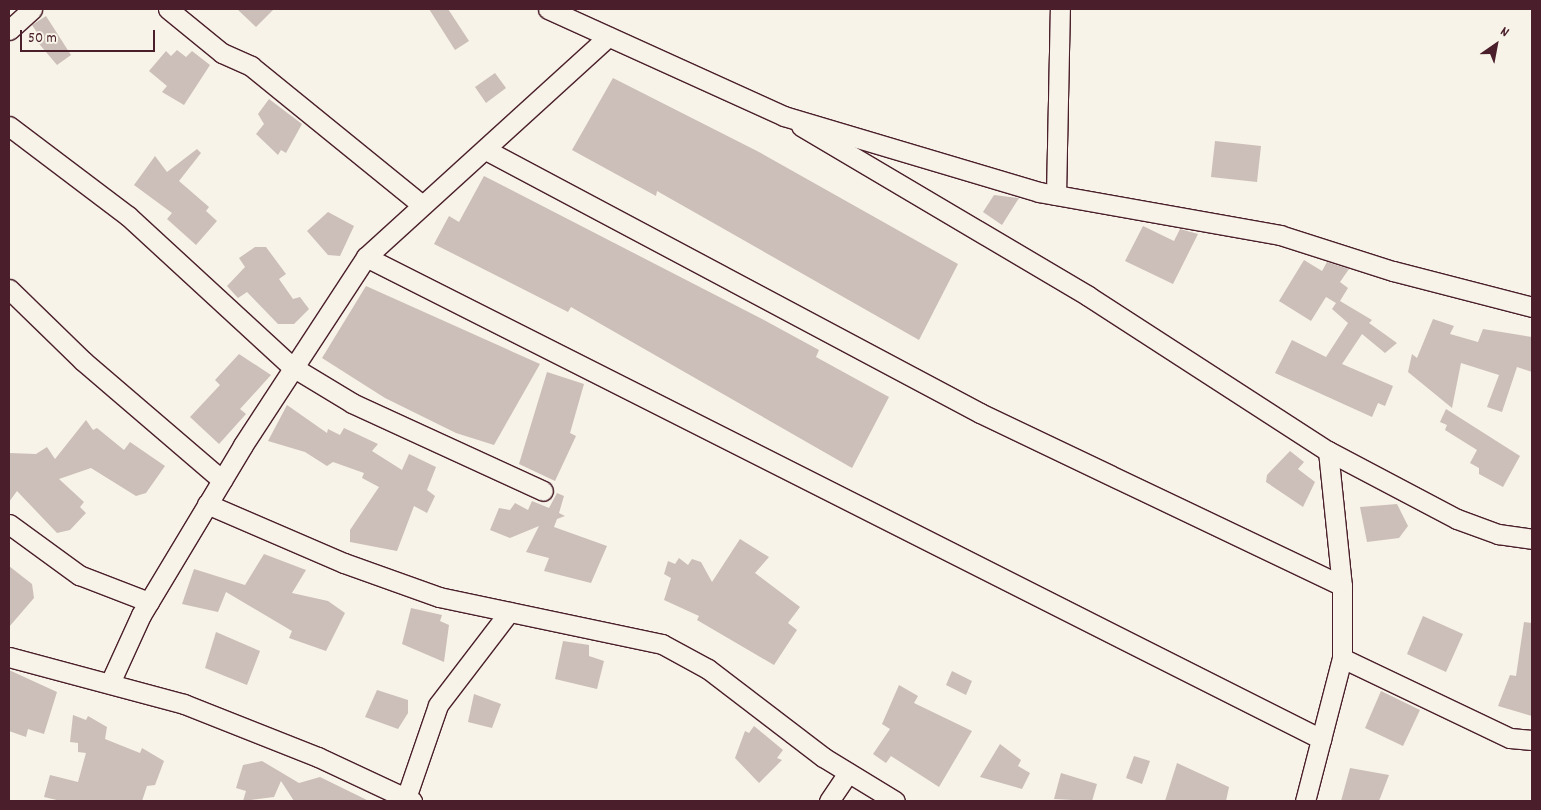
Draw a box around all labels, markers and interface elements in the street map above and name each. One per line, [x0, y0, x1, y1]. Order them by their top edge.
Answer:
scale bar [22, 20, 158, 52]
north arrow [1471, 20, 1521, 70]
text: N [1496, 22, 1513, 43]
text: 50 m [28, 28, 57, 50]

